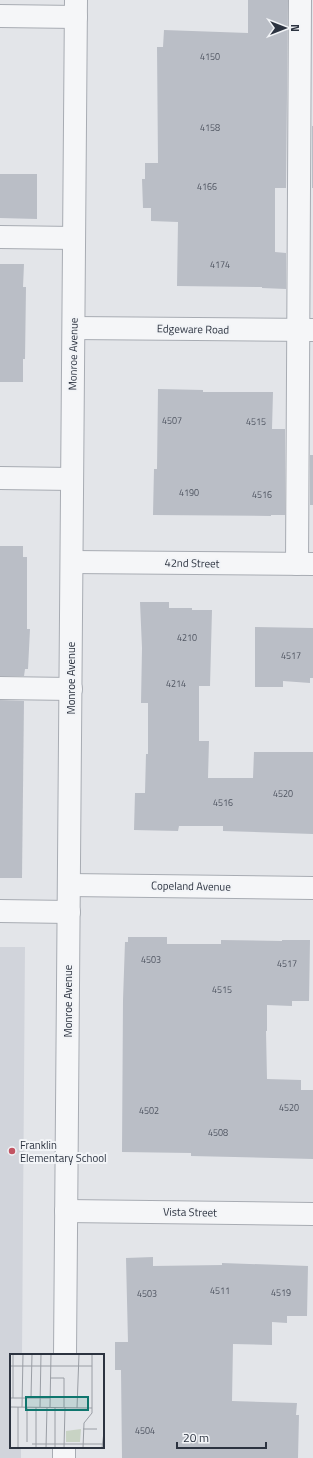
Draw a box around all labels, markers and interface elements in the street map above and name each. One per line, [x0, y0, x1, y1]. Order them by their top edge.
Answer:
north arrow [265, 8, 305, 48]
text: N [287, 24, 303, 32]
house number: 4150 [200, 50, 220, 63]
house number: 4158 [200, 121, 220, 134]
house number: 4166 [197, 180, 217, 193]
house number: 4174 [210, 258, 230, 271]
street label: Monroe Avenue [64, 317, 82, 391]
street label: Edgeware Road [157, 320, 229, 338]
house number: 4507 [162, 414, 182, 427]
house number: 4515 [246, 415, 266, 428]
house number: 4190 [179, 486, 199, 499]
house number: 4516 [252, 488, 272, 501]
street label: 42nd Street [164, 555, 220, 571]
house number: 4210 [177, 631, 197, 644]
street label: Monroe Avenue [63, 641, 79, 714]
house number: 4517 [281, 649, 301, 662]
house number: 4214 [166, 677, 186, 690]
house number: 4520 [273, 787, 293, 800]
house number: 4516 [213, 796, 233, 809]
street label: Copeland Avenue [151, 877, 231, 895]
house number: 4503 [141, 953, 161, 966]
house number: 4517 [277, 957, 297, 970]
street label: Monroe Avenue [60, 964, 76, 1037]
house number: 4515 [212, 983, 232, 996]
house number: 4520 [279, 1101, 299, 1114]
house number: 4502 [139, 1104, 159, 1117]
house number: 4508 [208, 1126, 228, 1139]
place label: Franklin Elementary School [20, 1137, 107, 1166]
marker: Franklin Elementary School [7, 1146, 17, 1156]
street label: Vista Street [163, 1204, 217, 1220]
house number: 4511 [210, 1284, 230, 1297]
house number: 4519 [271, 1286, 291, 1299]
house number: 4503 [137, 1287, 157, 1300]
inset map [10, 1354, 104, 1448]
house number: 4504 [135, 1424, 155, 1437]
scale bar [177, 1424, 266, 1450]
text: 20 m [183, 1428, 209, 1447]

